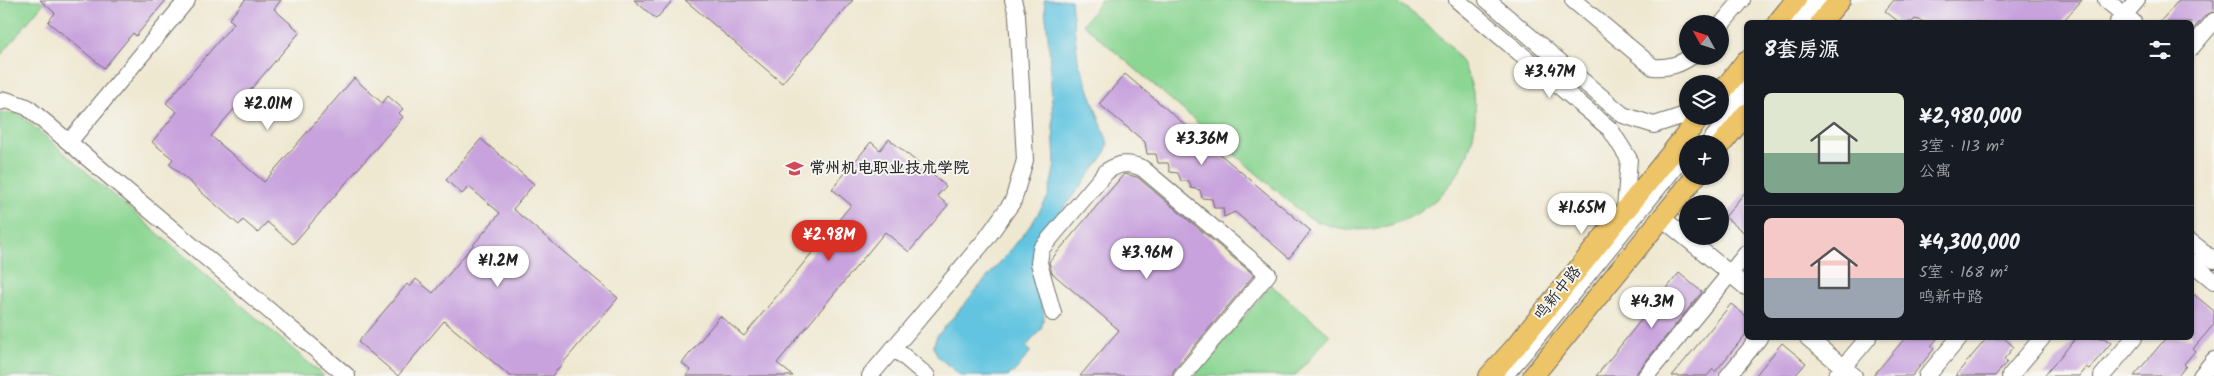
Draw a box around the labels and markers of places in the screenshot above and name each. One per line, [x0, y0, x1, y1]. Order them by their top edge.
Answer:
pin: ¥3.47M [1509, 56, 1591, 99]
pin: ¥2.01M [227, 88, 309, 131]
pin: ¥3.36M [1161, 124, 1243, 166]
place label: 常州机电职业技术学院 [809, 156, 969, 181]
school or university icon: 常州机电职业技术学院 [785, 158, 805, 178]
pin: ¥1.65M [1541, 192, 1623, 235]
pin: ¥2.98M [788, 220, 870, 262]
pin: ¥3.96M [1106, 238, 1188, 280]
pin: ¥1.2M [463, 246, 533, 288]
pin: ¥4.3M [1617, 286, 1687, 329]

